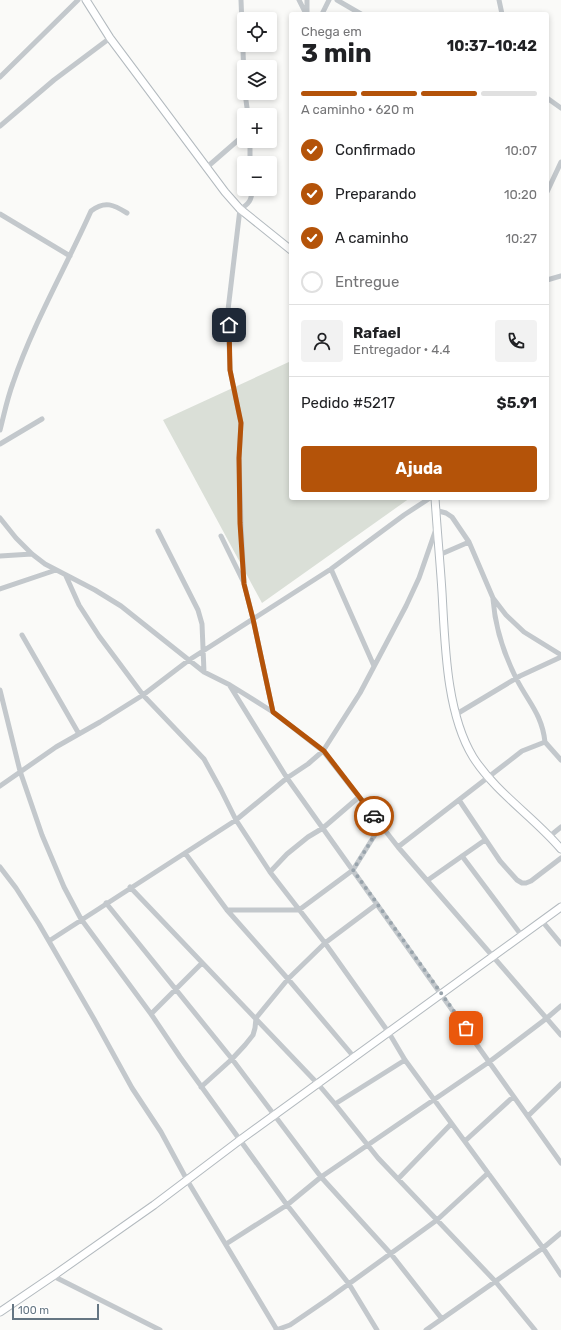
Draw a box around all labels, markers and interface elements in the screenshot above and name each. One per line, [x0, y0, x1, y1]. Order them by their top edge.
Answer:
map controls [237, 12, 277, 196]
button: locate [237, 12, 277, 52]
text: Chega em [301, 24, 362, 39]
text: 10:37–10:42 [447, 37, 537, 55]
text: 3 min [301, 38, 372, 69]
button: layers [237, 60, 277, 100]
text: A caminho · 620 m [301, 102, 414, 117]
button: + [237, 108, 277, 148]
icon: check [301, 139, 323, 161]
text: Confirmado [335, 141, 416, 159]
text: 10:07 [505, 143, 537, 158]
button: − [237, 156, 277, 196]
icon: check [301, 183, 323, 205]
text: Preparando [335, 185, 416, 203]
text: 10:20 [504, 187, 537, 202]
icon: check [301, 227, 323, 249]
text: A caminho [335, 229, 409, 247]
text: 10:27 [506, 231, 537, 246]
text: Entregue [335, 273, 399, 291]
pin [212, 308, 246, 342]
icon: home [218, 314, 240, 336]
button: person [301, 320, 343, 362]
button: phone [495, 320, 537, 362]
text: Rafael [353, 324, 401, 342]
text: Entregador · 4.4 [353, 342, 450, 357]
text: Pedido #5217 [301, 394, 395, 412]
text: $5.91 [497, 394, 537, 412]
button: Ajuda [301, 446, 537, 492]
courier [354, 796, 394, 836]
icon: car [363, 805, 385, 827]
pin [449, 1011, 483, 1045]
icon: bag [455, 1017, 477, 1039]
scale bar [12, 1302, 99, 1321]
text: 100 m [18, 1304, 49, 1317]

